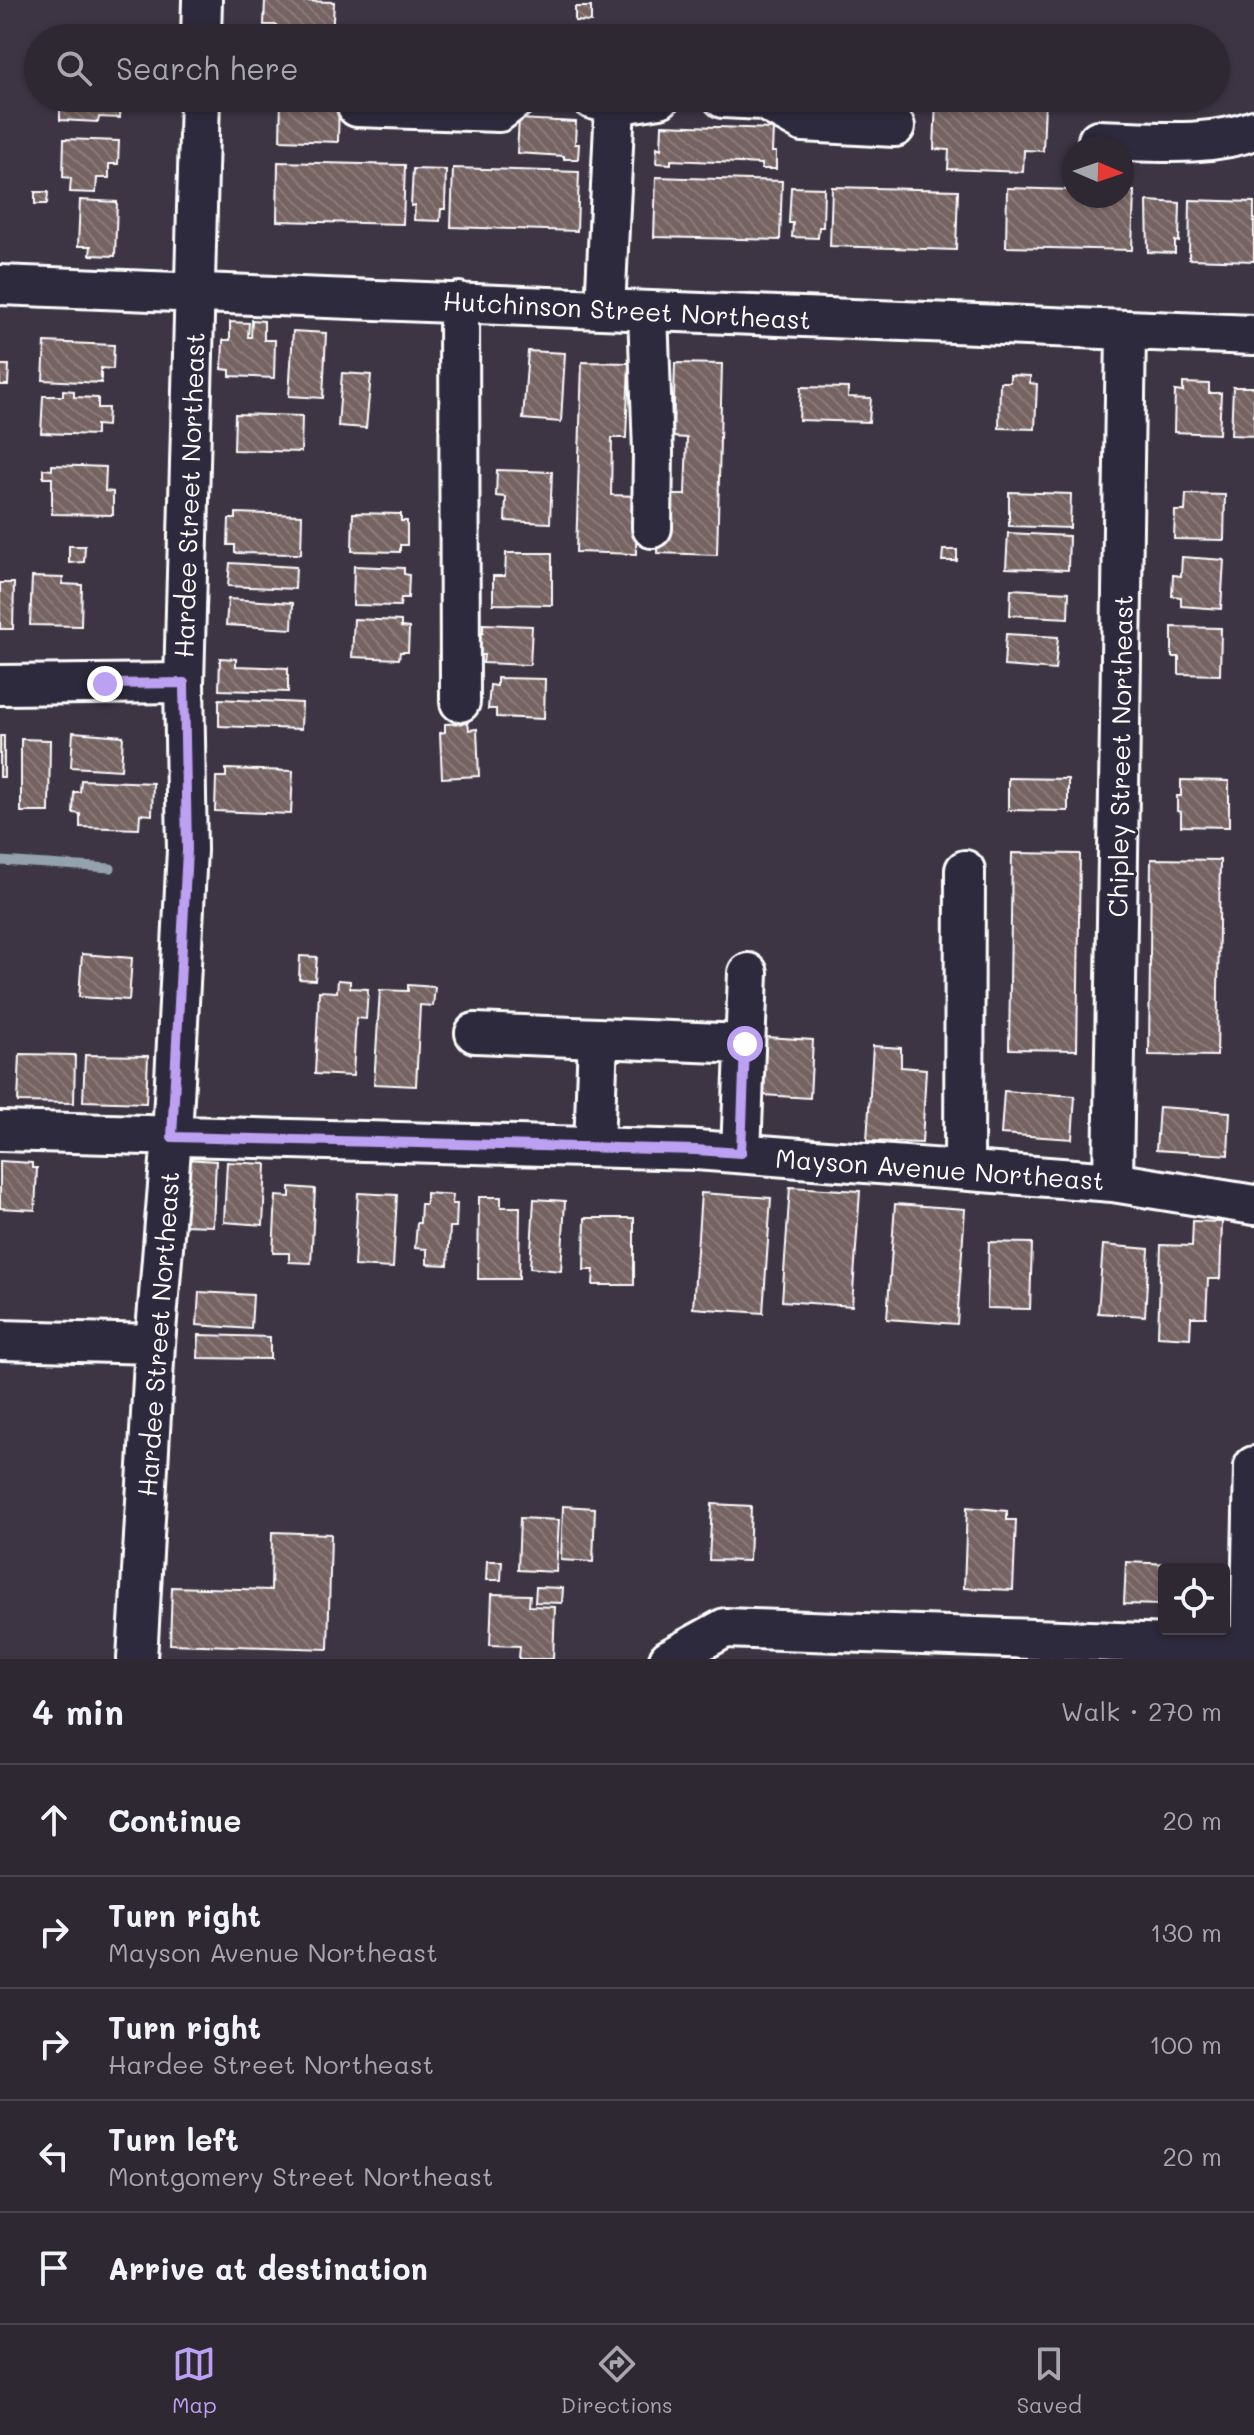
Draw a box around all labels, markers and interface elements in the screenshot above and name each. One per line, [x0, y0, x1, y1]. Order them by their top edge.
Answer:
search box [24, 24, 1230, 112]
icon: search [52, 46, 96, 90]
text: Search here [116, 48, 299, 88]
north arrow [1062, 136, 1134, 208]
street label: Hutchinson Street Northeast [442, 283, 812, 337]
street label: Hardee Street Northeast [166, 332, 212, 658]
street label: Chipley Street Northeast [1100, 594, 1140, 918]
route end [87, 666, 123, 702]
route start [727, 1026, 763, 1062]
street label: Mayson Avenue Northeast [774, 1141, 1106, 1197]
street label: Hardee Street Northeast [130, 1170, 186, 1498]
map controls [1158, 1563, 1230, 1635]
button: locate [1158, 1563, 1230, 1635]
text: 4 min [32, 1689, 124, 1734]
text: Walk · 270 m [1061, 1694, 1222, 1728]
icon: ahead [32, 1798, 76, 1842]
text: Continue [108, 1800, 241, 1840]
text: 20 m [1162, 1803, 1222, 1837]
text: Turn right [108, 1895, 261, 1935]
icon: right [32, 1910, 76, 1954]
text: 130 m [1150, 1915, 1222, 1949]
text: Mayson Avenue Northeast [108, 1935, 438, 1969]
text: Turn right [108, 2007, 261, 2047]
icon: right [32, 2022, 76, 2066]
text: 100 m [1149, 2027, 1222, 2061]
text: Hardee Street Northeast [108, 2047, 434, 2081]
text: Turn left [108, 2119, 239, 2159]
icon: left [32, 2134, 76, 2178]
text: 20 m [1162, 2139, 1222, 2173]
text: Montgomery Street Northeast [108, 2159, 493, 2193]
icon: arrive [32, 2246, 76, 2290]
text: Arrive at destination [108, 2248, 428, 2288]
tab: Map [172, 2342, 217, 2419]
tab: Directions [561, 2342, 673, 2419]
tab: Saved [1017, 2342, 1082, 2419]

